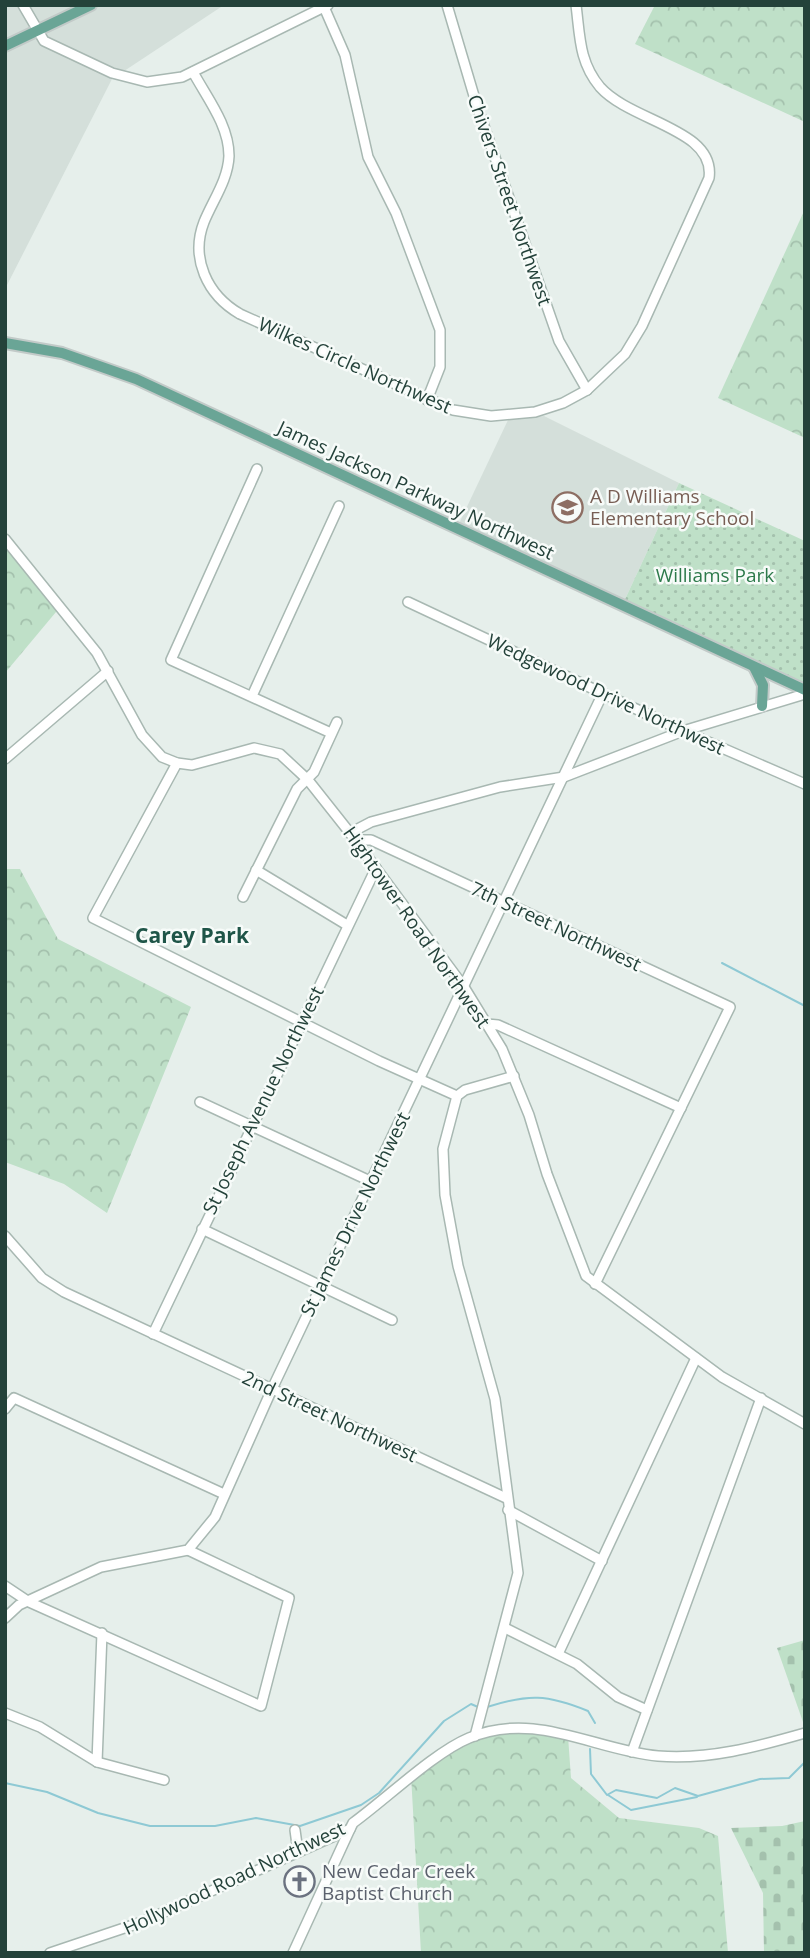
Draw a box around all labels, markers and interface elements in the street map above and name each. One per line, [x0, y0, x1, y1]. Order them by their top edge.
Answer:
street label: Chivers Street Northwest [462, 91, 558, 309]
street label: Wilkes Circle Northwest [254, 311, 456, 419]
street label: James Jackson Parkway Northwest [272, 413, 559, 566]
place label: A D Williams Elementary School [590, 483, 754, 531]
school or university icon: A D Williams Elementary School [550, 490, 584, 524]
park label: Williams Park [656, 562, 774, 588]
street label: Wedgewood Drive Northwest [483, 627, 729, 761]
street label: Hightower Road Northwest [337, 821, 497, 1033]
street label: 7th Street Northwest [467, 875, 646, 977]
district label: Carey Park [135, 921, 250, 949]
street label: St Joseph Avenue Northwest [196, 981, 330, 1218]
street label: St James Drive Northwest [294, 1107, 416, 1321]
street label: 2nd Street Northwest [238, 1364, 422, 1468]
street label: Hollywood Road Northwest [119, 1815, 349, 1941]
place label: New Cedar Creek Baptist Church [322, 1858, 475, 1906]
church icon: New Cedar Creek Baptist Church [282, 1865, 316, 1899]

